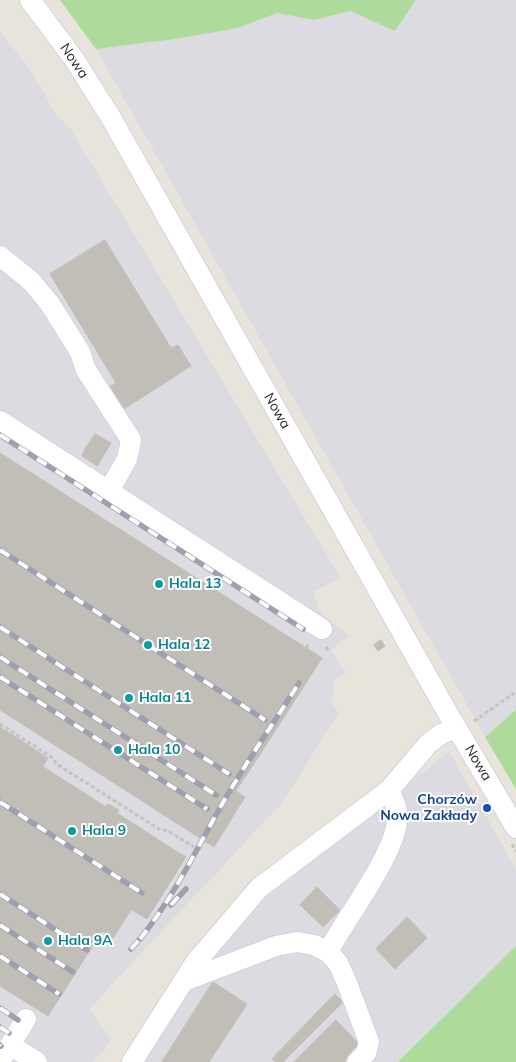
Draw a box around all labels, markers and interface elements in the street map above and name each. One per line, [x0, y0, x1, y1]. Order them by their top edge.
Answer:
street label: Nowa [56, 40, 92, 82]
street label: Nowa [260, 390, 294, 432]
place label: Hala 13 [169, 576, 221, 592]
marker: Hala 13 [153, 578, 165, 590]
place label: Hala 12 [158, 637, 210, 653]
marker: Hala 12 [142, 639, 154, 651]
place label: Hala 11 [139, 690, 191, 706]
marker: Hala 11 [123, 692, 135, 704]
place label: Hala 10 [128, 742, 180, 758]
street label: Nowa [461, 742, 495, 784]
marker: Hala 10 [112, 744, 124, 756]
place label: Chorzów Nowa Zakłady [380, 792, 477, 824]
marker: Chorzów Nowa Zakłady [481, 802, 493, 814]
place label: Hala 9 [82, 823, 126, 839]
marker: Hala 9 [66, 825, 78, 837]
place label: Hala 9A [58, 933, 113, 949]
marker: Hala 9A [42, 935, 54, 947]

